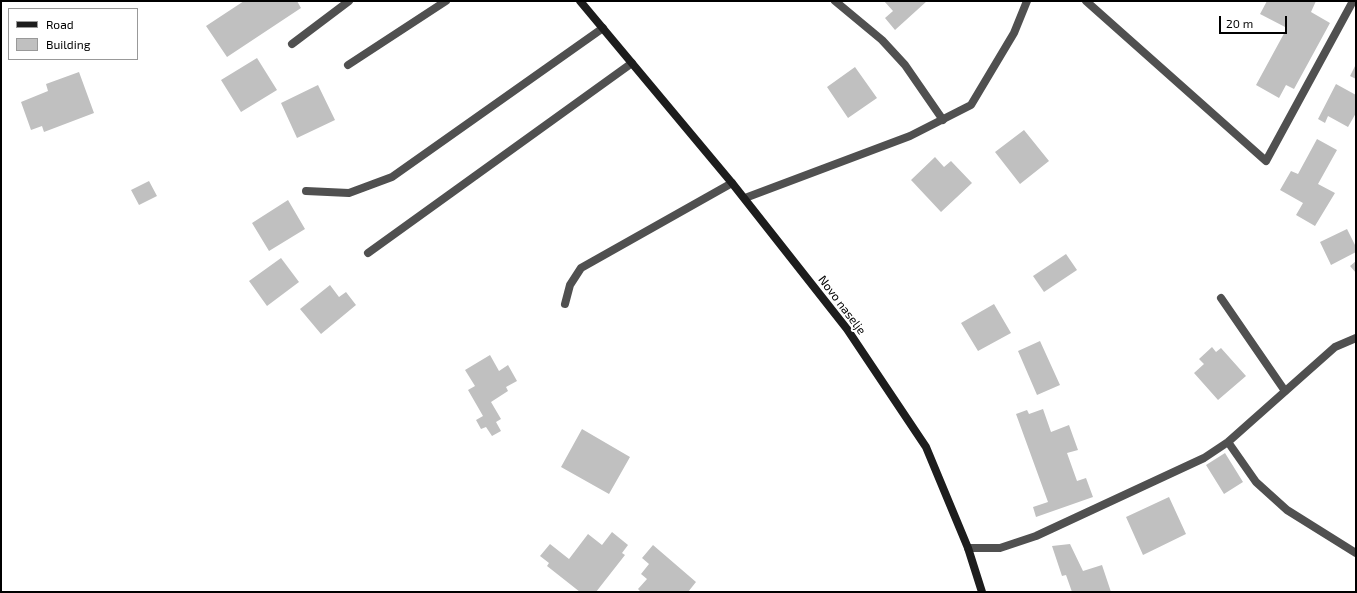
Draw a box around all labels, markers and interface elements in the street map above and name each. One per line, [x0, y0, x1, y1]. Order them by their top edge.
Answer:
legend [8, 8, 138, 60]
scale bar [1221, 8, 1289, 34]
text: 20 m [1226, 16, 1253, 30]
text: Road [46, 17, 74, 31]
text: Building [46, 37, 90, 51]
street label: Novo naselje [815, 273, 869, 337]

